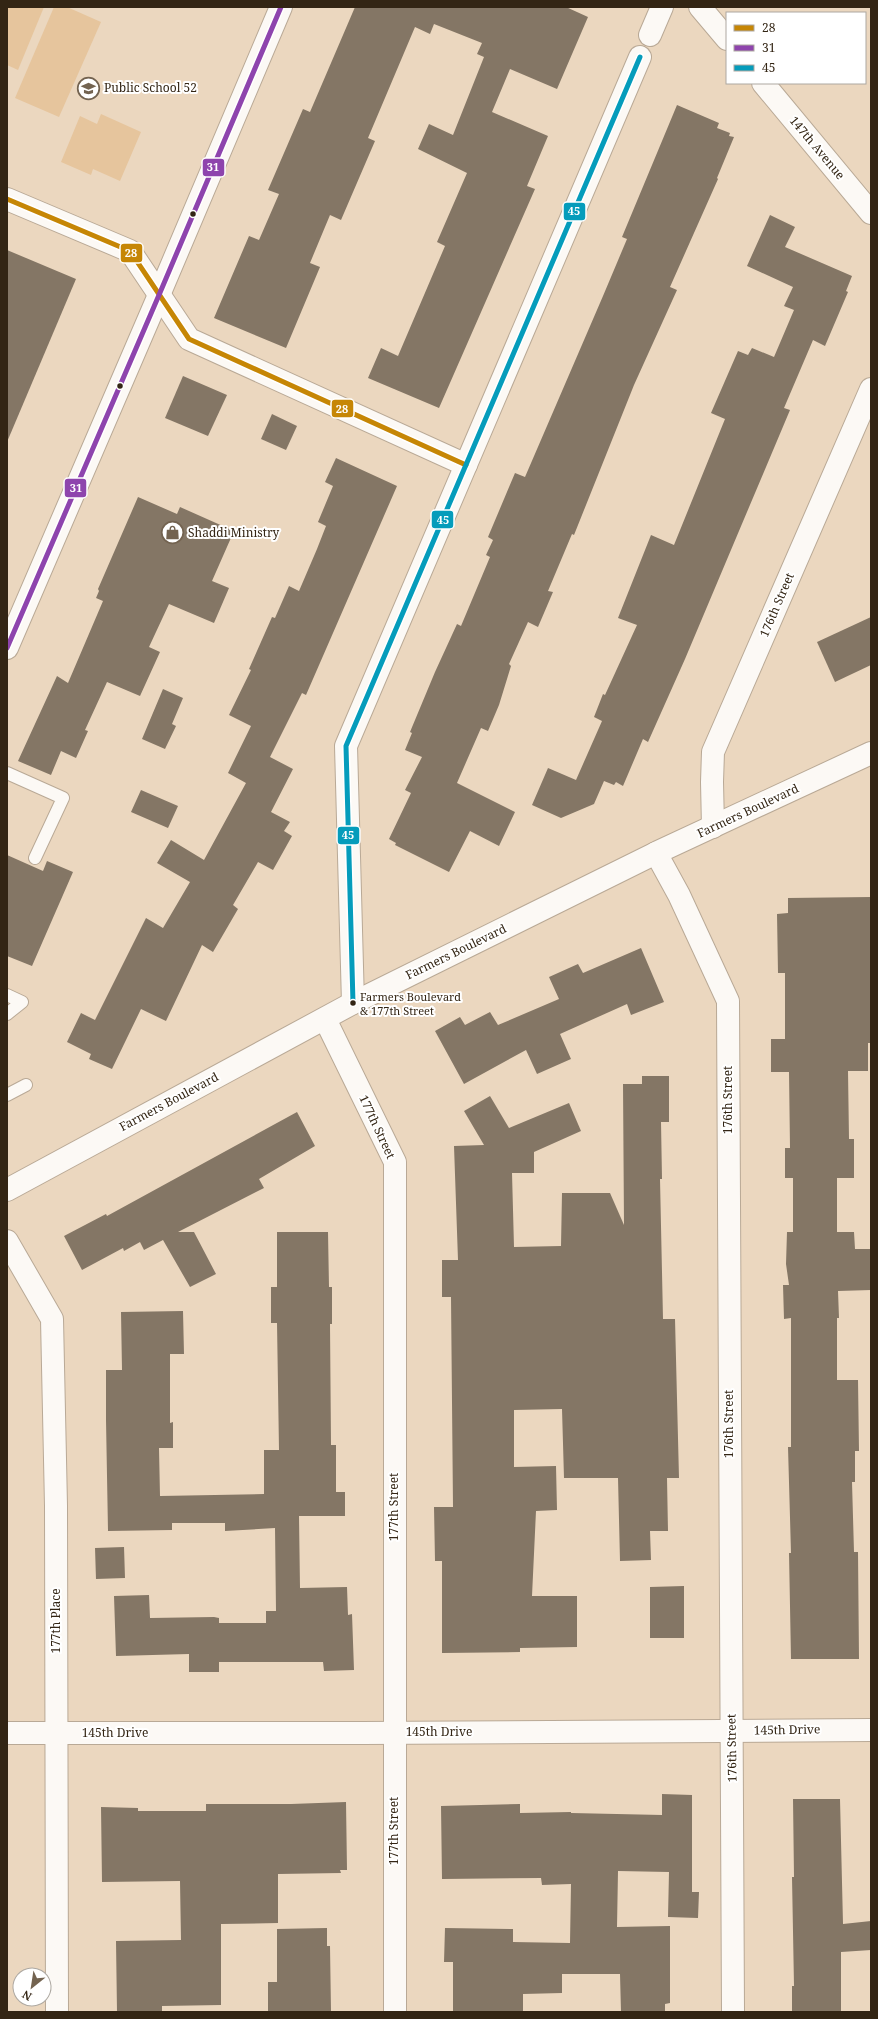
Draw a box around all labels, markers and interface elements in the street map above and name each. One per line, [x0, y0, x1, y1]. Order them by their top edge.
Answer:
legend [726, 12, 866, 84]
text: 28 [762, 19, 776, 36]
text: 31 [762, 39, 775, 56]
text: 45 [762, 59, 775, 76]
school or university icon: Public School 52 [76, 75, 102, 101]
place label: Public School 52 [104, 79, 197, 96]
street label: 147th Avenue [786, 112, 849, 183]
line badge: 31 [202, 158, 225, 177]
text: 31 [207, 159, 219, 174]
line badge: 45 [563, 202, 586, 221]
text: 45 [568, 203, 580, 218]
unlabelled marker [188, 209, 198, 219]
line badge: 28 [120, 243, 143, 263]
text: 28 [125, 245, 137, 260]
unlabelled marker [115, 381, 125, 391]
line badge: 28 [331, 399, 354, 418]
text: 28 [336, 401, 348, 416]
line badge: 31 [64, 478, 87, 498]
text: 31 [70, 480, 82, 495]
line badge: 45 [431, 510, 454, 529]
text: 45 [437, 512, 449, 527]
shop icon: Shaddi Ministry [160, 520, 186, 546]
place label: Shaddi Ministry [188, 524, 280, 541]
street label: 176th Street [755, 570, 798, 640]
street label: Farmers Boulevard [694, 779, 802, 842]
line badge: 45 [337, 826, 360, 845]
text: 45 [342, 827, 354, 842]
street label: Farmers Boulevard [403, 919, 510, 983]
place label: Farmers Boulevard & 177th Street [360, 989, 461, 1018]
marker: Farmers Boulevard & 177th Street [348, 998, 358, 1008]
street label: 176th Street [719, 1066, 736, 1134]
street label: Farmers Boulevard [116, 1068, 222, 1135]
street label: 177th Street [355, 1092, 400, 1161]
street label: 176th Street [720, 1390, 737, 1458]
street label: 177th Street [385, 1473, 402, 1541]
street label: 177th Place [47, 1588, 64, 1654]
street label: 176th Street [722, 1714, 741, 1782]
street label: 145th Drive [754, 1720, 820, 1739]
street label: 145th Drive [406, 1723, 472, 1740]
street label: 145th Drive [82, 1724, 148, 1741]
street label: 177th Street [385, 1797, 402, 1865]
north arrow [12, 1967, 52, 2007]
text: N [19, 1987, 34, 2005]

